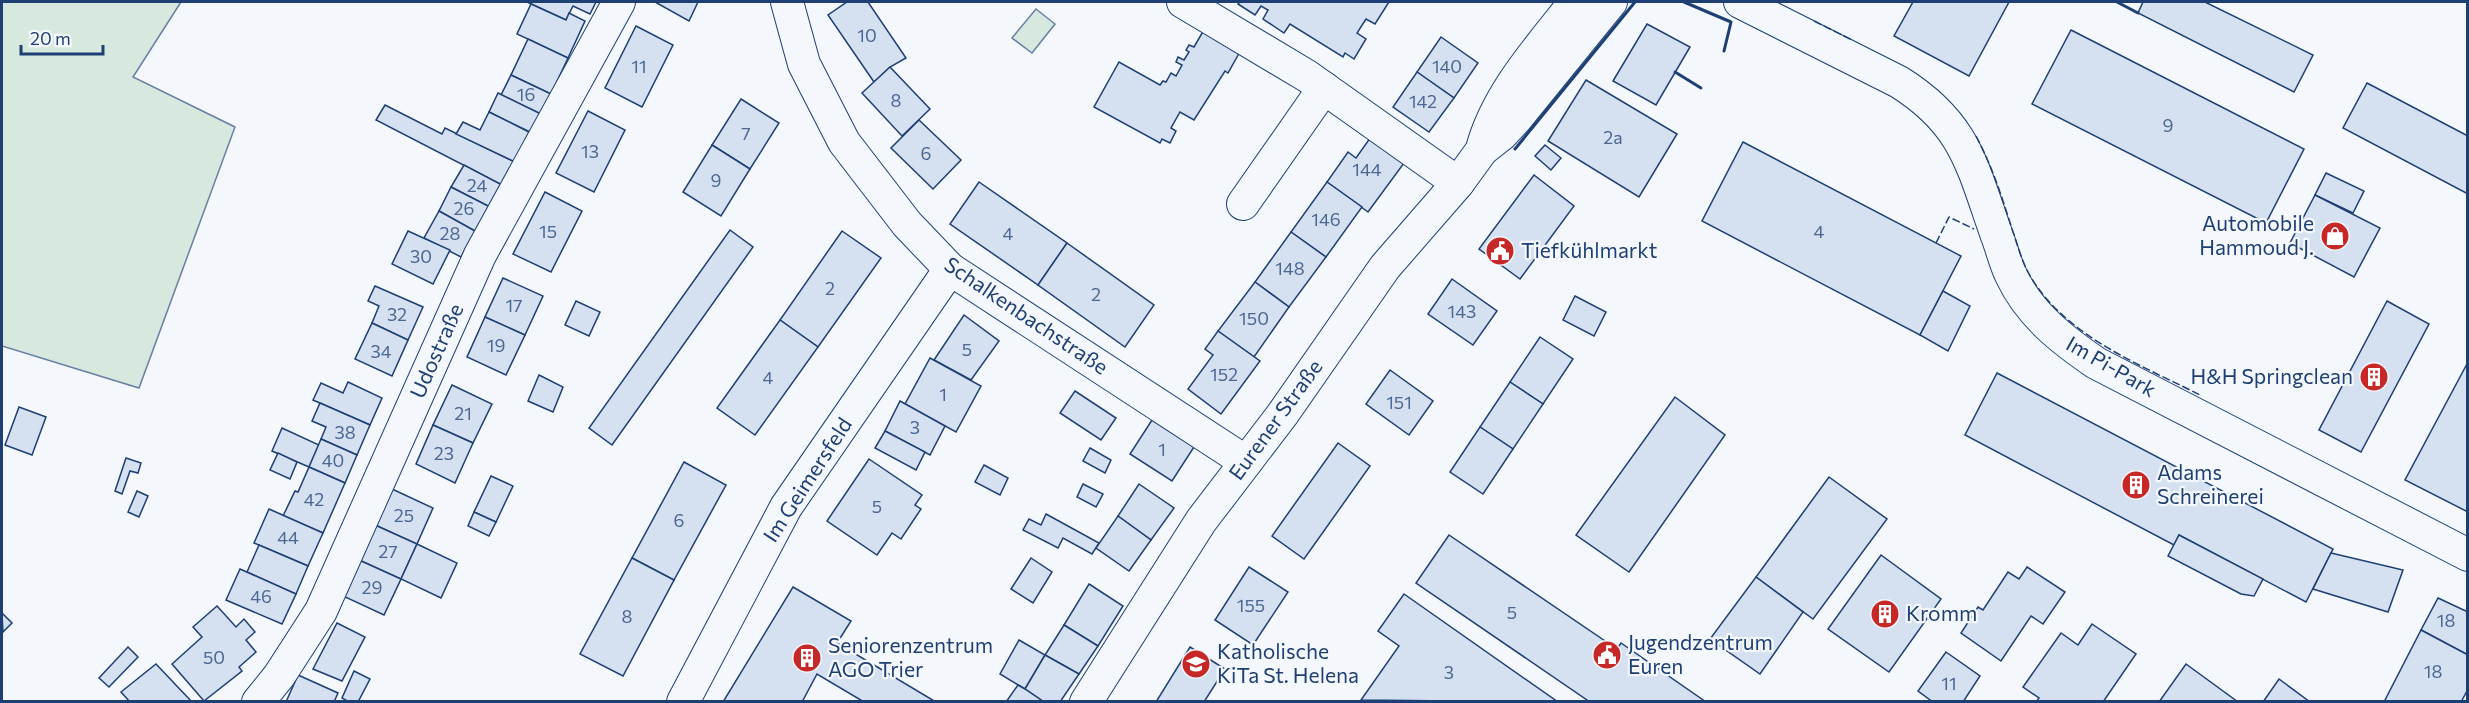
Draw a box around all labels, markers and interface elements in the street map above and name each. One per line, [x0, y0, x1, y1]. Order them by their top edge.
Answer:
scale bar [21, 18, 104, 56]
house number: 10 [857, 24, 877, 46]
text: 20 m [30, 27, 71, 49]
house number: 11 [631, 55, 647, 77]
house number: 140 [1432, 55, 1462, 77]
house number: 16 [517, 83, 535, 105]
house number: 8 [891, 89, 902, 111]
house number: 142 [1409, 90, 1437, 112]
house number: 9 [2163, 114, 2173, 136]
house number: 7 [741, 122, 751, 144]
house number: 2a [1603, 126, 1623, 148]
house number: 13 [581, 140, 599, 162]
house number: 6 [921, 142, 931, 164]
house number: 144 [1352, 158, 1382, 180]
house number: 9 [711, 169, 721, 191]
house number: 24 [467, 174, 487, 196]
house number: 26 [454, 197, 474, 219]
house number: 146 [1311, 208, 1341, 230]
place label: Automobile Hammoud J. [2199, 210, 2314, 259]
house number: 15 [539, 220, 557, 242]
house number: 4 [1814, 220, 1825, 242]
shop icon: Automobile Hammoud J. [2319, 220, 2351, 252]
house number: 28 [440, 222, 461, 244]
house number: 4 [1003, 222, 1014, 244]
public building icon: Tiefkühlmarkt [1484, 235, 1516, 267]
place label: Tiefkühlmarkt [1521, 237, 1657, 262]
house number: 30 [410, 245, 432, 267]
street label: Schalkenbachstraße [940, 251, 1113, 379]
house number: 148 [1275, 257, 1305, 279]
house number: 2 [825, 277, 835, 299]
house number: 2 [1091, 283, 1101, 305]
house number: 17 [505, 294, 523, 316]
street label: Udostraße [404, 299, 468, 402]
house number: 143 [1448, 300, 1476, 322]
house number: 32 [387, 303, 407, 325]
house number: 150 [1239, 307, 1269, 329]
street label: Im Pi-Park [2062, 330, 2161, 401]
house number: 19 [487, 334, 505, 356]
house number: 5 [962, 338, 972, 360]
house number: 34 [370, 340, 392, 362]
street label: Eurener Straße [1223, 354, 1327, 484]
building icon: H&H Springclean [2358, 361, 2390, 393]
house number: 152 [1210, 363, 1238, 385]
place label: H&H Springclean [2191, 363, 2353, 388]
house number: 4 [763, 366, 774, 388]
house number: 1 [939, 383, 947, 405]
house number: 151 [1386, 391, 1412, 413]
house number: 21 [454, 402, 472, 424]
street label: Im Geimersfeld [757, 412, 856, 546]
house number: 3 [910, 416, 920, 438]
house number: 38 [334, 421, 356, 443]
house number: 1 [1158, 438, 1166, 460]
house number: 23 [434, 442, 454, 464]
house number: 40 [322, 449, 344, 471]
place label: Adams Schreinerei [2157, 459, 2264, 508]
building icon: Adams Schreinerei [2120, 469, 2152, 501]
house number: 42 [304, 488, 324, 510]
house number: 5 [872, 495, 882, 517]
house number: 25 [394, 504, 414, 526]
house number: 6 [674, 509, 684, 531]
house number: 44 [277, 526, 299, 548]
house number: 27 [378, 540, 398, 562]
house number: 29 [362, 576, 382, 598]
house number: 46 [250, 585, 272, 607]
house number: 155 [1237, 594, 1265, 616]
building icon: Kromm [1869, 598, 1901, 630]
place label: Kromm [1906, 600, 1977, 625]
house number: 5 [1507, 601, 1517, 623]
house number: 8 [622, 605, 633, 627]
house number: 18 [2437, 609, 2455, 631]
place label: Jugendzentrum Euren [1628, 629, 1773, 678]
place label: Seniorenzentrum AGO Trier [828, 632, 993, 681]
place label: Katholische KiTa St. Helena [1217, 638, 1359, 687]
public building icon: Jugendzentrum Euren [1591, 639, 1623, 671]
building icon: Seniorenzentrum AGO Trier [791, 642, 823, 674]
house number: 50 [203, 646, 225, 668]
school or university icon: Katholische KiTa St. Helena [1180, 648, 1212, 680]
house number: 18 [2424, 660, 2442, 682]
house number: 3 [1444, 661, 1454, 683]
house number: 11 [1941, 672, 1957, 694]

